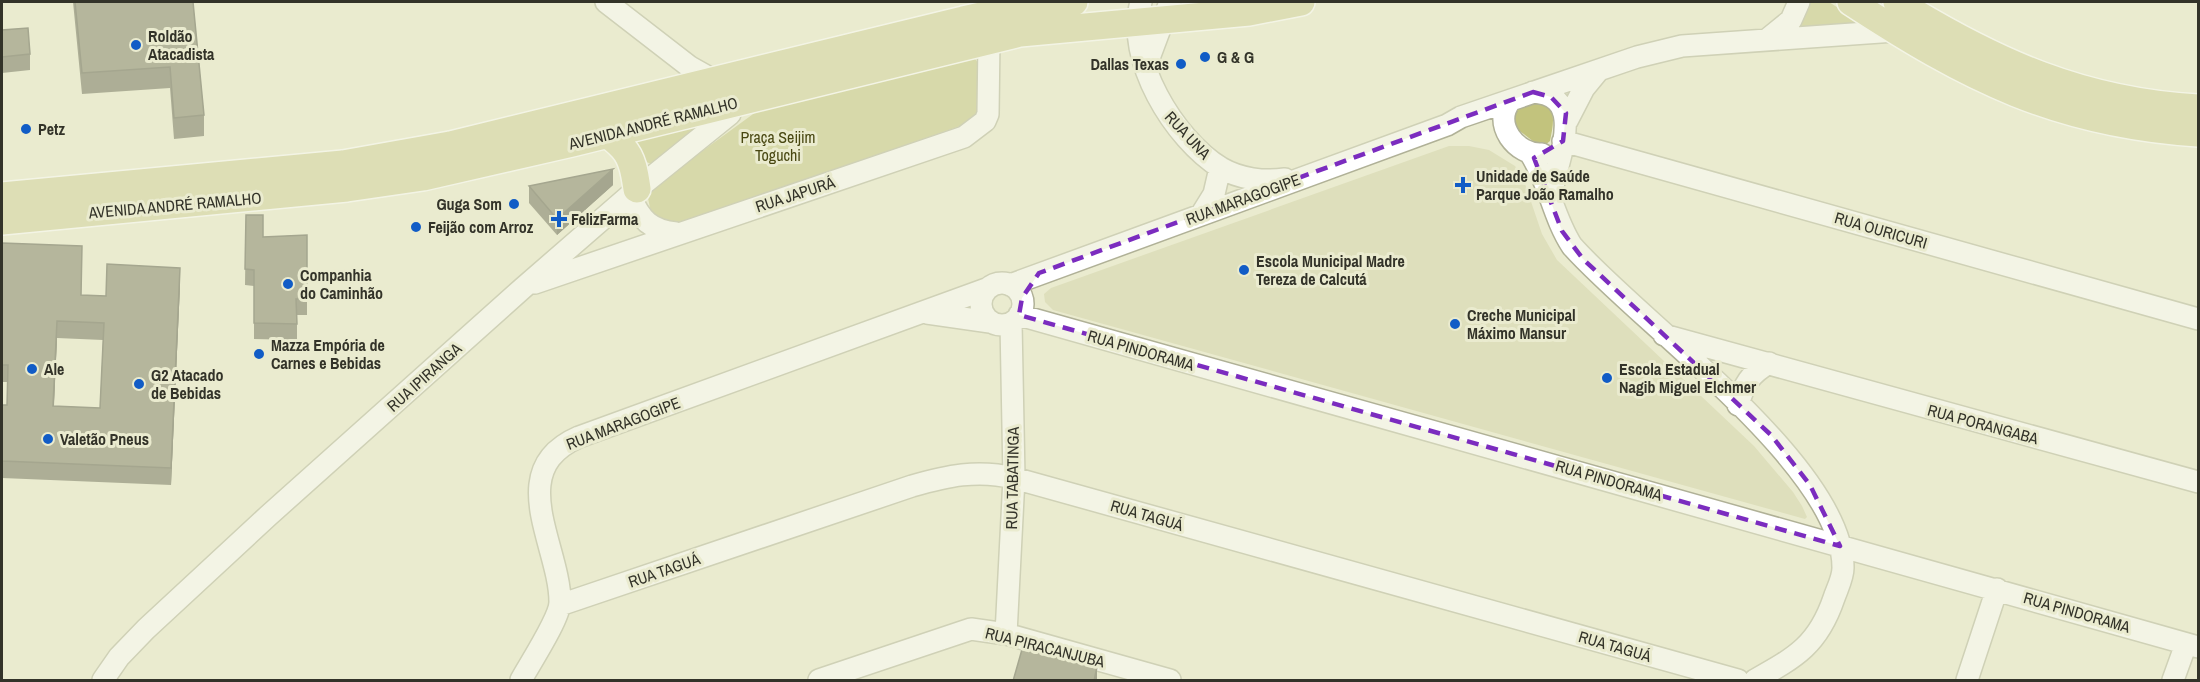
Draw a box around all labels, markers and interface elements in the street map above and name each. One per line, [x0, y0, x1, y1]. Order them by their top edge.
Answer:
place label: Roldão Atacadista [148, 25, 215, 65]
marker: Roldão Atacadista [129, 38, 143, 52]
place label: G & G [1217, 46, 1254, 68]
marker: G & G [1198, 50, 1212, 64]
place label: Dallas Texas [1090, 53, 1169, 75]
marker: Dallas Texas [1174, 57, 1188, 71]
street label: AVENIDA ANDRÉ RAMALHO [565, 91, 740, 155]
street label: RUA UNA [1160, 106, 1216, 164]
place label: Petz [38, 118, 65, 140]
marker: Petz [19, 122, 33, 136]
park label: Praça Seijim Toguchi [740, 126, 816, 166]
place label: Unidade de Saúde Parque João Ramalho [1476, 165, 1614, 205]
street label: RUA MARAGOGIPE [1183, 168, 1303, 230]
street label: RUA JAPURÁ [752, 171, 838, 217]
marker: Unidade de Saúde Parque João Ramalho [1454, 176, 1472, 194]
street label: AVENIDA ANDRÉ RAMALHO [87, 186, 262, 224]
place label: Guga Som [436, 193, 502, 215]
marker: Guga Som [507, 197, 521, 211]
street label: RUA OURICURI [1832, 206, 1930, 254]
place label: FelizFarma [571, 208, 639, 230]
marker: FelizFarma [552, 212, 566, 226]
place label: Feijão com Arroz [428, 216, 534, 238]
marker: Feijão com Arroz [409, 220, 423, 234]
place label: Escola Municipal Madre Tereza de Calcutá [1256, 250, 1405, 290]
marker: Escola Municipal Madre Tereza de Calcutá [1237, 263, 1251, 277]
place label: Companhia do Caminhão [300, 264, 383, 304]
marker: Companhia do Caminhão [281, 277, 295, 291]
place label: Creche Municipal Máximo Mansur [1467, 304, 1576, 344]
marker: Creche Municipal Máximo Mansur [1448, 317, 1462, 331]
street label: RUA PINDORAMA [1085, 324, 1197, 376]
place label: Mazza Empória de Carnes e Bebidas [271, 334, 385, 374]
street label: RUA IPIRANGA [382, 337, 466, 416]
marker: Mazza Empória de Carnes e Bebidas [252, 347, 266, 361]
place label: Ale [44, 358, 64, 380]
place label: Escola Estadual Nagib Miguel Elchmer [1619, 358, 1757, 398]
marker: Ale [25, 362, 39, 376]
place label: G2 Atacado de Bebidas [151, 364, 223, 404]
marker: Escola Estadual Nagib Miguel Elchmer [1600, 371, 1614, 385]
marker: G2 Atacado de Bebidas [132, 377, 146, 391]
street label: RUA MARAGOGIPE [563, 391, 683, 455]
street label: RUA PORANGABA [1925, 399, 2041, 449]
street label: RUA TABATINGA [1000, 426, 1024, 530]
place label: Valetão Pneus [60, 428, 149, 450]
marker: Valetão Pneus [41, 432, 55, 446]
street label: RUA PINDORAMA [1553, 454, 1665, 506]
street label: RUA TAGUÁ [1108, 494, 1186, 536]
street label: RUA TAGUÁ [625, 547, 703, 593]
street label: RUA PINDORAMA [2021, 586, 2133, 638]
street label: RUA PIRACANJUBA [983, 622, 1107, 673]
street label: RUA TAGUÁ [1576, 625, 1654, 667]

